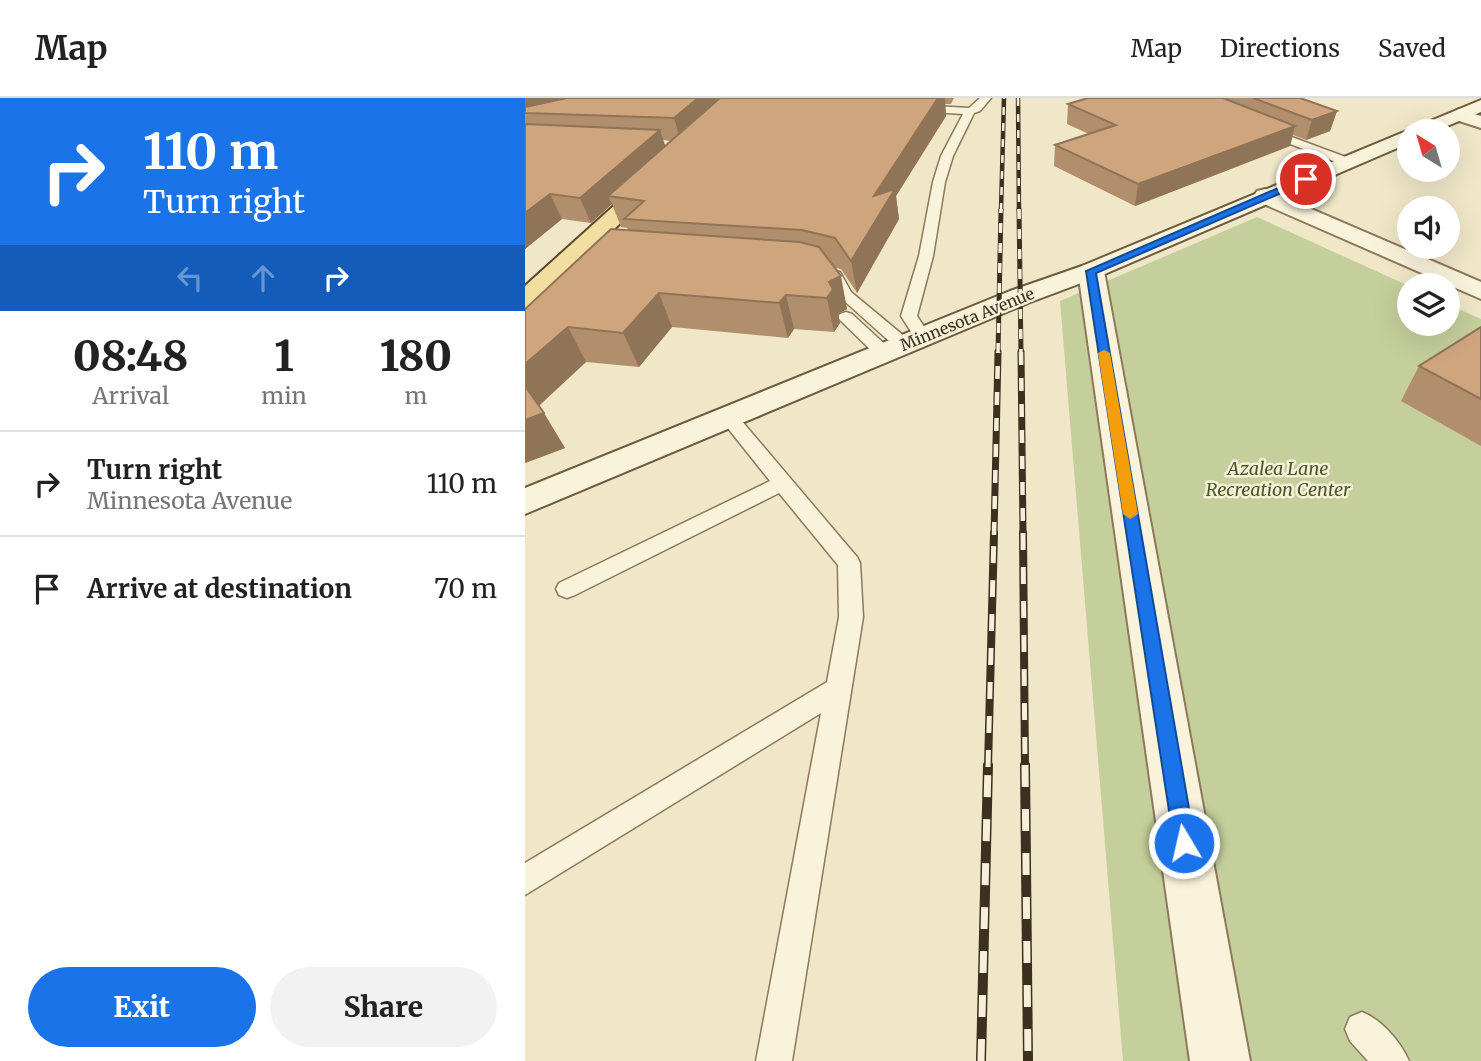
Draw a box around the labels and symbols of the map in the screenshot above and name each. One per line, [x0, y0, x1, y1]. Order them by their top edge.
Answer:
north arrow [1397, 119, 1459, 182]
pin [1276, 149, 1336, 209]
street label: Minnesota Avenue [897, 283, 1037, 355]
park label: Azalea Lane Recreation Center [1206, 457, 1351, 501]
position arrow [1147, 806, 1221, 880]

